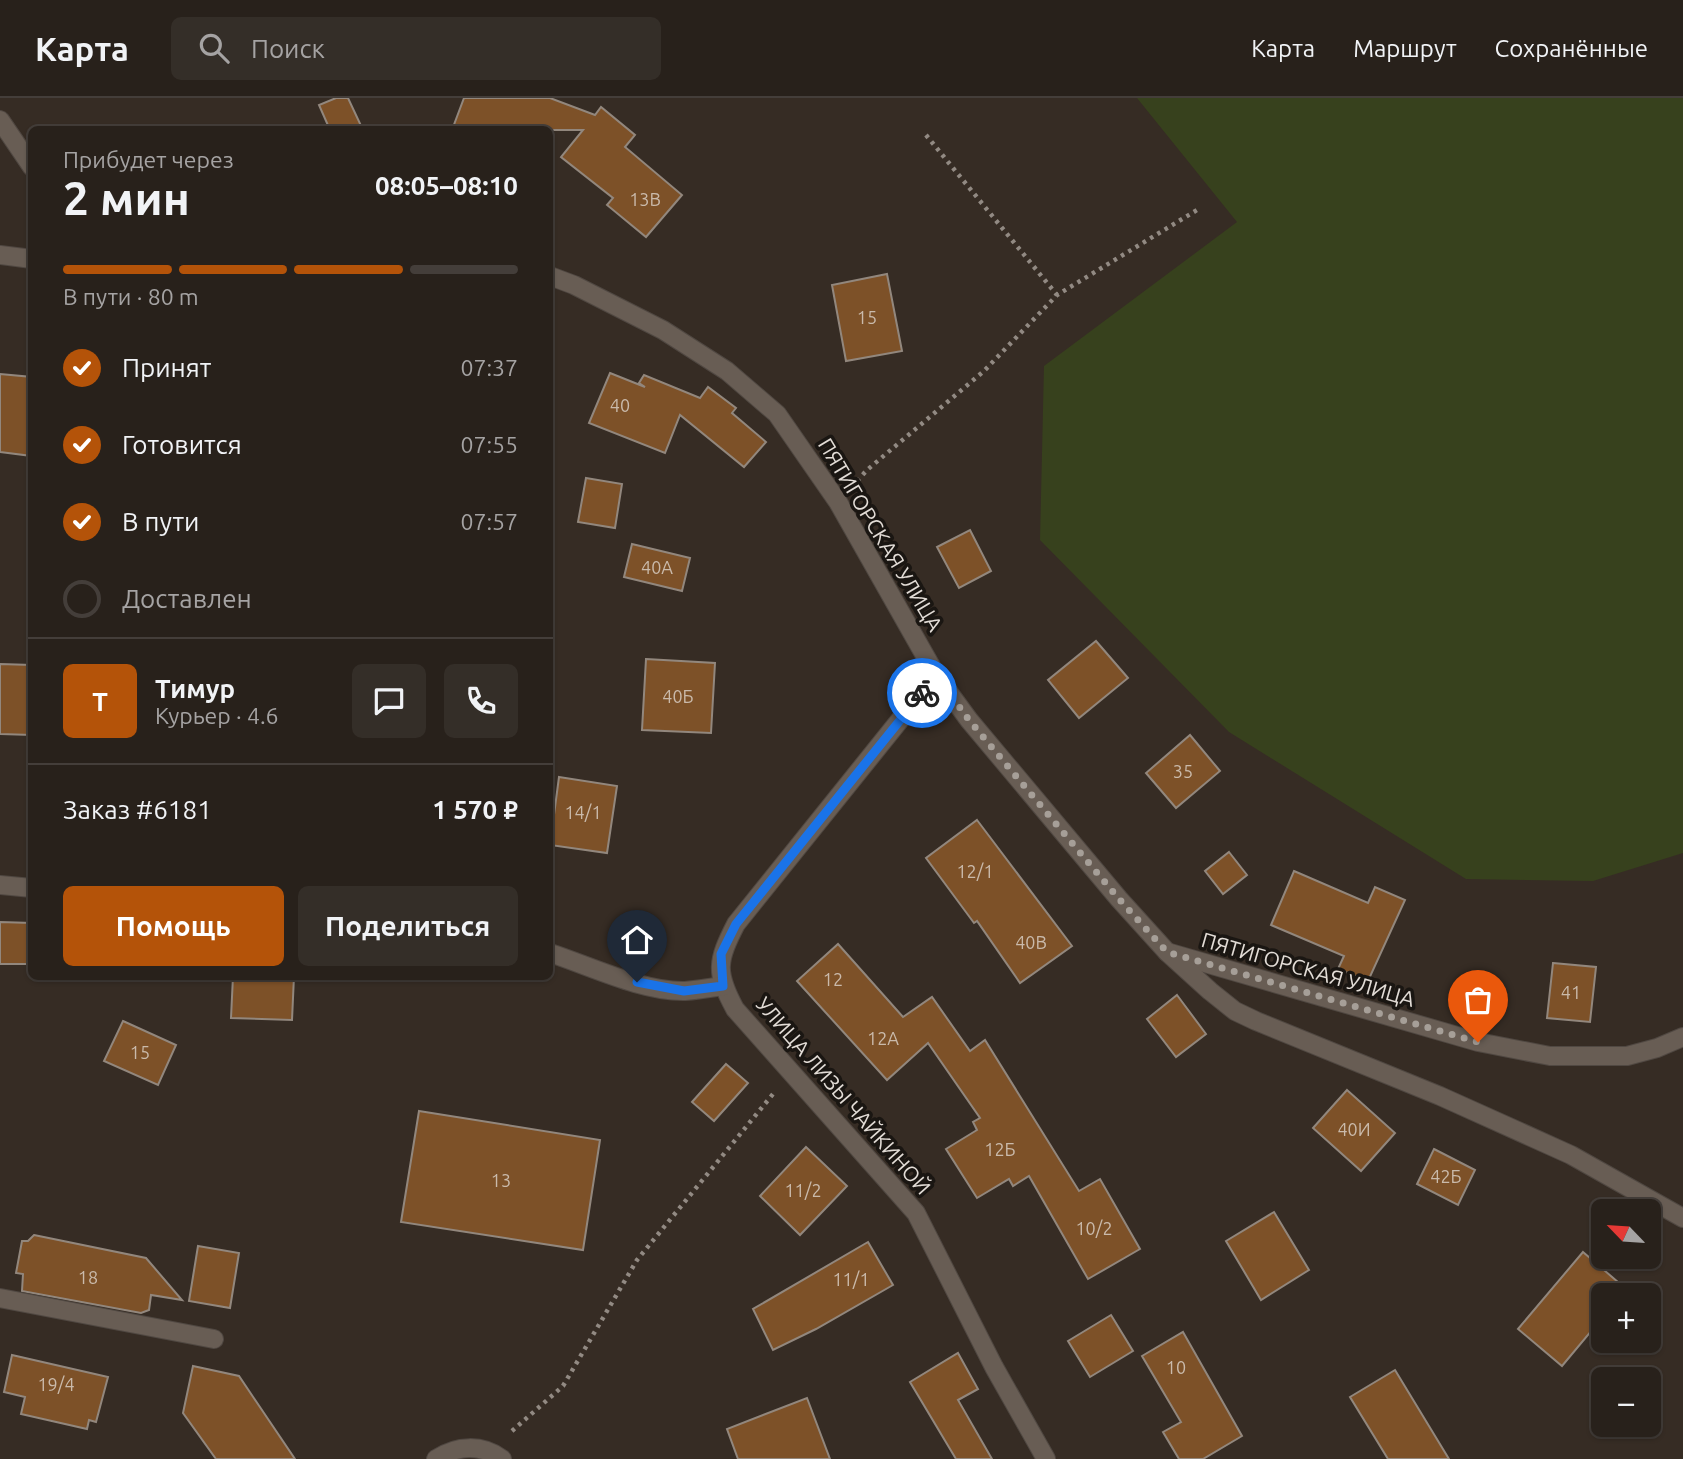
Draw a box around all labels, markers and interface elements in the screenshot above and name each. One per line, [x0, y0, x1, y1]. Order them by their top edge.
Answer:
search box [171, 17, 661, 80]
icon: search [195, 29, 233, 67]
text: Карта [35, 30, 129, 67]
text: Поиск [251, 34, 325, 63]
text: Карта [1251, 35, 1315, 62]
text: Маршрут [1353, 35, 1457, 62]
text: Сохранённые [1495, 35, 1648, 62]
text: Прибудет через [63, 147, 234, 172]
text: 08:05–08:10 [375, 171, 518, 200]
text: 2 мин [63, 172, 190, 224]
house number: 13В [629, 189, 661, 209]
text: В пути · 80 m [63, 284, 199, 309]
house number: 15 [857, 307, 877, 327]
icon: check [63, 349, 101, 387]
text: Принят [122, 353, 211, 382]
text: 07:37 [460, 355, 518, 380]
house number: 40 [610, 395, 630, 415]
icon: check [63, 426, 101, 464]
text: Готовится [122, 430, 242, 459]
text: 07:55 [460, 432, 518, 457]
street label: ПЯТИГОРСКАЯ УЛИЦА [814, 434, 948, 635]
icon: check [63, 503, 101, 541]
text: В пути [122, 507, 199, 536]
text: 07:57 [460, 509, 518, 534]
house number: 40А [641, 557, 673, 577]
text: Доставлен [122, 584, 252, 613]
courier [887, 658, 957, 728]
button: chat [352, 664, 426, 738]
button: phone [444, 664, 518, 738]
text: Тимур [155, 674, 235, 703]
icon: bike [903, 674, 941, 712]
house number: 40Б [662, 686, 694, 706]
text: Т [92, 687, 108, 716]
text: Курьер · 4.6 [155, 703, 279, 728]
house number: 35 [1173, 761, 1193, 781]
text: Заказ #6181 [63, 795, 212, 824]
text: 1 570 ₽ [432, 795, 518, 824]
house number: 14/1 [564, 802, 602, 822]
house number: 12/1 [956, 861, 994, 881]
button: Помощь [63, 886, 284, 966]
button: Поделиться [298, 886, 518, 966]
pin [607, 910, 667, 982]
icon: home [618, 921, 656, 959]
street label: ПЯТИГОРСКАЯ УЛИЦА [1199, 927, 1418, 1011]
house number: 40В [1015, 932, 1047, 952]
house number: 12 [823, 969, 843, 989]
pin [1448, 970, 1508, 1042]
icon: bag [1459, 981, 1497, 1019]
house number: 41 [1561, 982, 1581, 1002]
street label: УЛИЦА ЛИЗЫ ЧАЙКИНОЙ [752, 992, 936, 1199]
house number: 12А [867, 1028, 899, 1048]
house number: 15 [130, 1042, 150, 1062]
house number: 40И [1337, 1119, 1371, 1139]
house number: 12Б [984, 1139, 1016, 1159]
house number: 42Б [1430, 1166, 1462, 1186]
house number: 13 [491, 1170, 511, 1190]
house number: 11/2 [784, 1180, 822, 1200]
north arrow [1591, 1199, 1661, 1269]
map controls [1591, 1199, 1661, 1437]
house number: 10/2 [1075, 1218, 1113, 1238]
house number: 18 [78, 1267, 98, 1287]
house number: 11/1 [832, 1269, 870, 1289]
button: + [1591, 1283, 1661, 1353]
house number: 10 [1166, 1357, 1186, 1377]
button: − [1591, 1367, 1661, 1437]
house number: 19/4 [37, 1374, 75, 1394]

